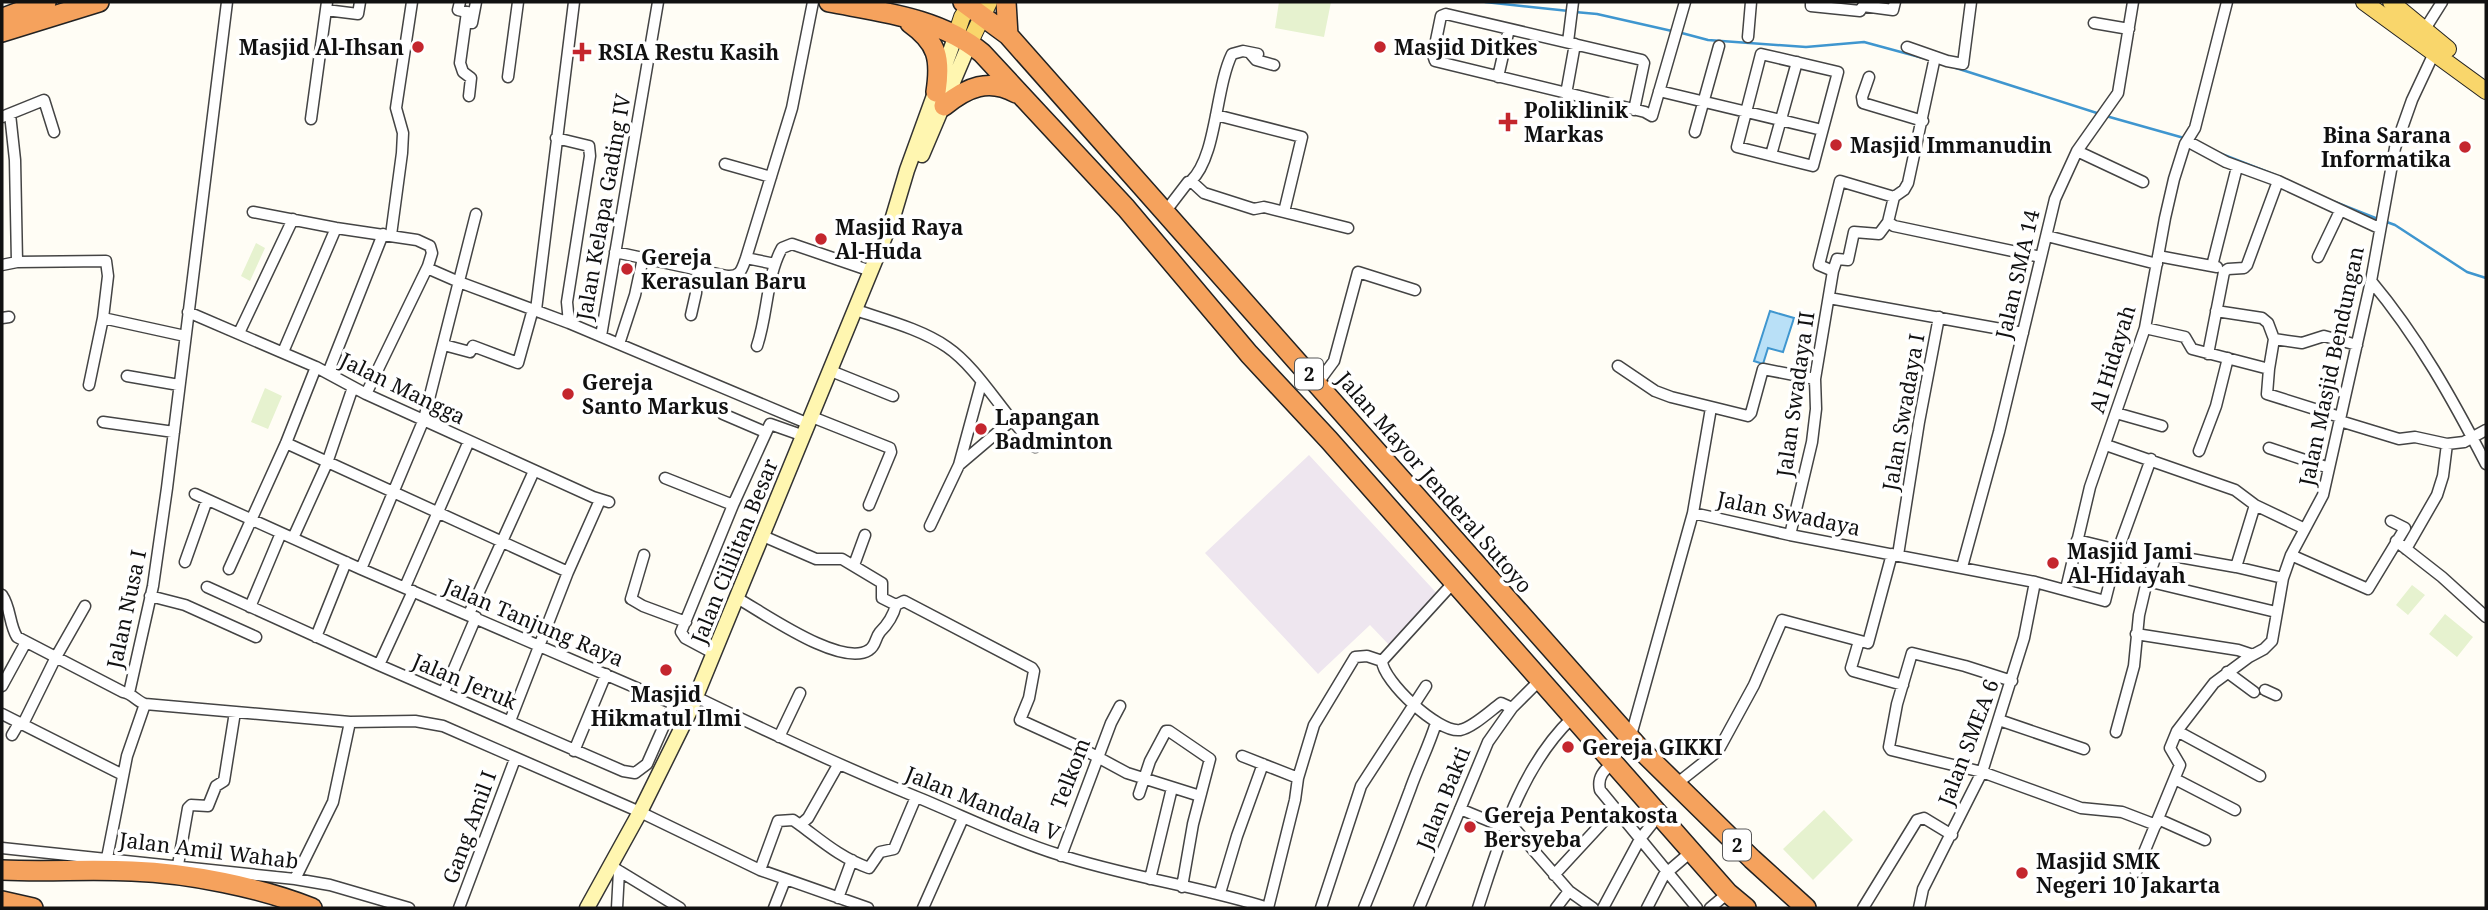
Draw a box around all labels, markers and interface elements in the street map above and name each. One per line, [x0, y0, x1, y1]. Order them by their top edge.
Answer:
place label: Masjid Al-Ihsan [239, 33, 404, 61]
place label: Masjid Ditkes [1394, 33, 1538, 61]
place label: RSIA Restu Kasih [598, 38, 779, 66]
marker: Masjid Al-Ihsan [410, 39, 426, 55]
marker: Masjid Ditkes [1372, 39, 1388, 55]
marker: RSIA Restu Kasih [572, 42, 592, 62]
street label: Jalan Kelapa Gading IV [569, 91, 637, 323]
place label: Poliklinik Markas [1524, 96, 1629, 148]
marker: Poliklinik Markas [1498, 112, 1518, 132]
place label: Bina Sarana Informatika [2321, 121, 2451, 173]
place label: Masjid Immanudin [1850, 131, 2052, 159]
marker: Masjid Immanudin [1828, 137, 1844, 153]
marker: Bina Sarana Informatika [2457, 139, 2473, 155]
street label: Jalan SMA 14 [1988, 207, 2045, 342]
place label: Masjid Raya Al-Huda [835, 213, 963, 265]
marker: Masjid Raya Al-Huda [813, 231, 829, 247]
place label: Gereja Kerasulan Baru [641, 243, 806, 295]
street label: Jalan Masjid Bendungan [2292, 244, 2370, 489]
marker: Gereja Kerasulan Baru [619, 261, 635, 277]
street label: Al Hidayah [2082, 302, 2142, 416]
street label: Jalan Swadaya II [1769, 310, 1820, 479]
street label: Jalan Swadaya I [1875, 331, 1931, 494]
street label: Jalan Mangga [335, 345, 470, 430]
road number: 2 [1295, 358, 1323, 390]
street label: Jalan Mayor Jenderal Sutoyo [1330, 365, 1539, 599]
place label: Gereja Santo Markus [582, 368, 729, 420]
marker: Gereja Santo Markus [560, 386, 576, 402]
place label: Lapangan Badminton [995, 403, 1113, 455]
marker: Lapangan Badminton [973, 421, 989, 437]
street label: Jalan Cililitan Besar [684, 454, 784, 649]
street label: Jalan Swadaya [1714, 484, 1863, 542]
place label: Masjid Jami Al-Hidayah [2067, 537, 2193, 589]
street label: Jalan Nusa I [100, 547, 152, 672]
marker: Masjid Jami Al-Hidayah [2045, 555, 2061, 571]
street label: Jalan Tanjung Raya [439, 571, 628, 673]
street label: Jalan Jeruk [408, 646, 522, 716]
marker: Masjid Hikmatul Ilmi [658, 662, 674, 678]
street label: Jalan SMEA 6 [1931, 675, 2005, 810]
place label: Masjid Hikmatul Ilmi [591, 680, 742, 732]
place label: Gereja GIKKI [1582, 733, 1722, 761]
street label: Telkom [1044, 734, 1096, 812]
marker: Gereja GIKKI [1560, 739, 1576, 755]
street label: Jalan Bakti [1409, 742, 1476, 855]
street label: Jalan Mandala V [901, 759, 1065, 847]
street label: Gang Amil I [436, 767, 502, 887]
place label: Gereja Pentakosta Bersyeba [1484, 801, 1678, 853]
marker: Gereja Pentakosta Bersyeba [1462, 819, 1478, 835]
street label: Jalan Amil Wahab [117, 825, 300, 875]
road number: 2 [1723, 830, 1751, 860]
place label: Masjid SMK Negeri 10 Jakarta [2036, 847, 2220, 899]
marker: Masjid SMK Negeri 10 Jakarta [2014, 865, 2030, 881]

